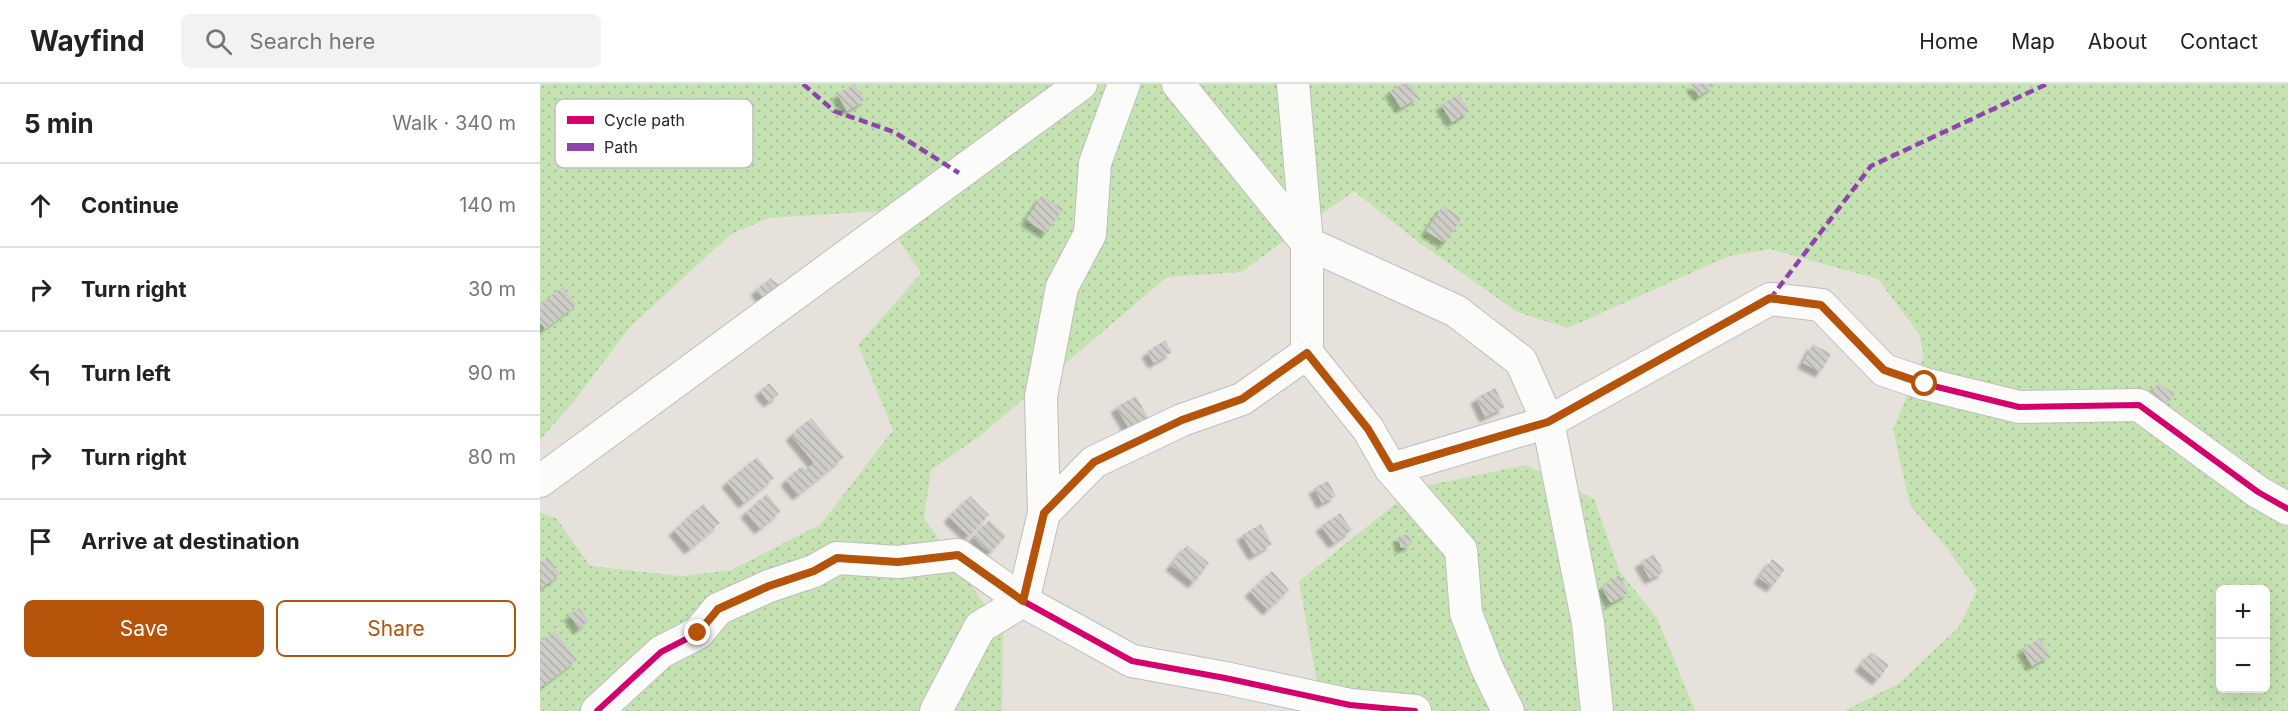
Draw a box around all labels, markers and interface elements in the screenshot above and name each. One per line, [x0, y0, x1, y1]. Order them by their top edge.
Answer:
search box [181, 14, 601, 68]
text: Wayfind [30, 24, 145, 58]
icon: search [202, 25, 235, 58]
text: Search here [250, 28, 375, 54]
text: Home [1919, 29, 1978, 54]
text: Map [2011, 29, 2055, 54]
text: About [2088, 29, 2147, 54]
text: Contact [2180, 29, 2258, 54]
legend [555, 99, 753, 168]
text: 5 min [24, 108, 94, 139]
text: Cycle path [604, 110, 685, 130]
text: Walk · 340 m [392, 111, 516, 135]
text: Path [604, 137, 638, 157]
icon: ahead [24, 189, 57, 222]
text: Continue [81, 192, 179, 218]
text: 140 m [459, 193, 516, 217]
icon: right [24, 273, 57, 306]
text: Turn right [81, 276, 187, 302]
text: 30 m [468, 277, 516, 301]
icon: left [24, 357, 57, 390]
text: Turn left [81, 360, 171, 386]
text: 90 m [468, 361, 516, 385]
route start [1911, 370, 1937, 396]
icon: right [24, 441, 57, 474]
text: Turn right [81, 444, 187, 470]
text: 80 m [468, 445, 516, 469]
icon: arrive [24, 525, 57, 558]
text: Arrive at destination [81, 528, 300, 554]
map controls [2216, 585, 2270, 693]
button: + [2216, 585, 2270, 639]
button: Save [24, 600, 264, 657]
button: Share [276, 600, 516, 657]
route end [684, 619, 710, 645]
button: − [2216, 639, 2270, 693]

